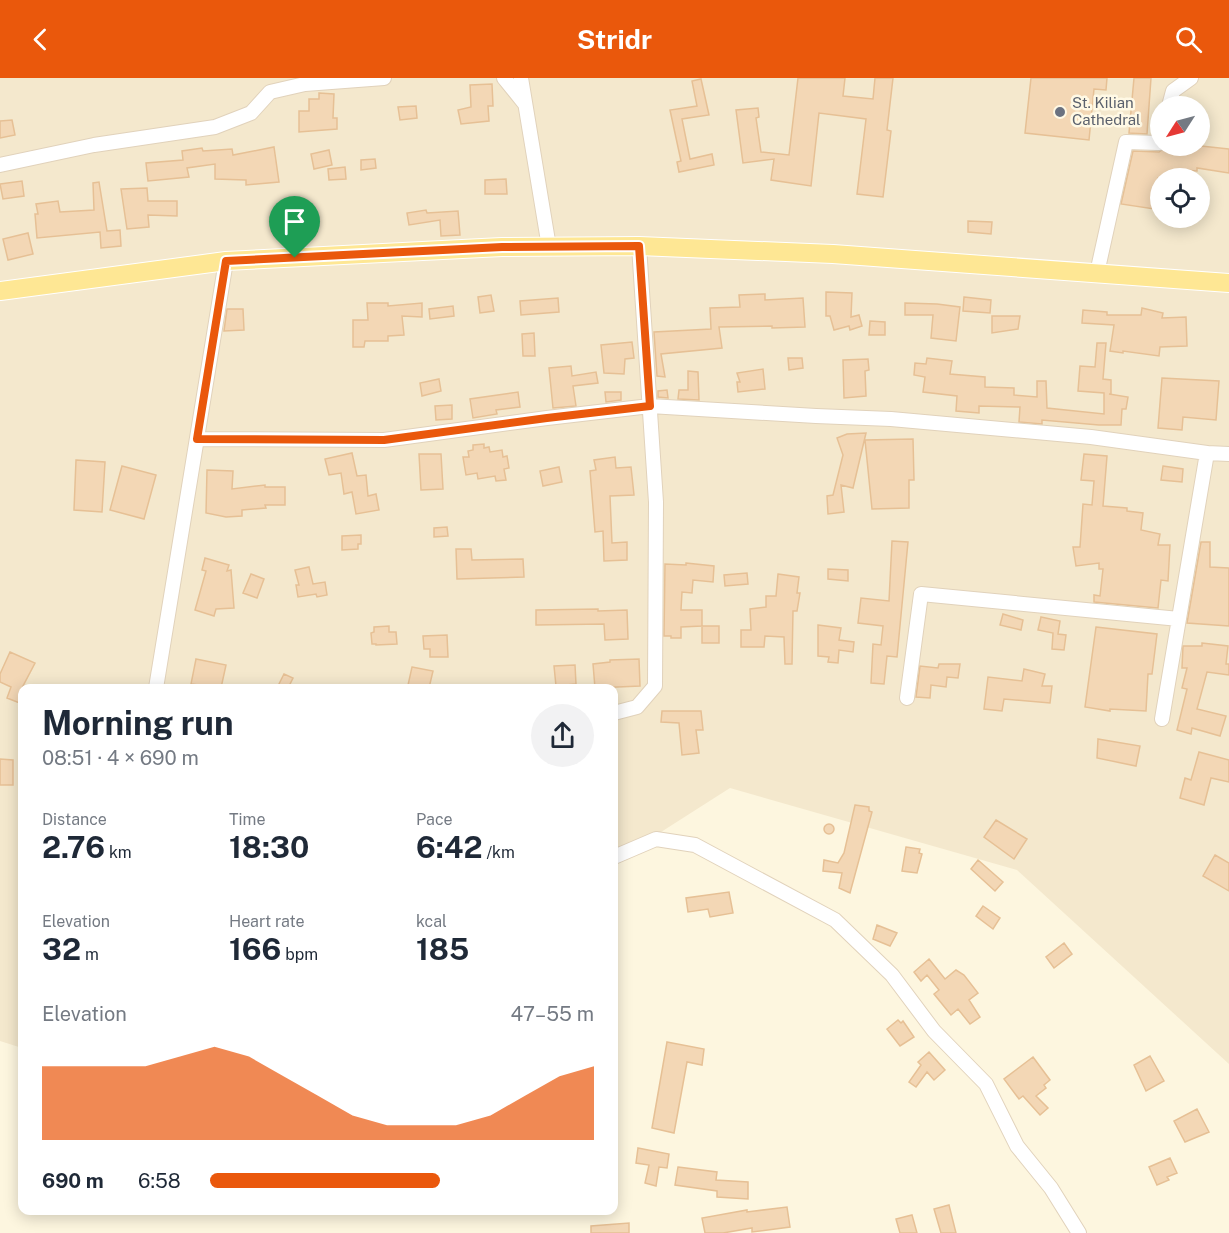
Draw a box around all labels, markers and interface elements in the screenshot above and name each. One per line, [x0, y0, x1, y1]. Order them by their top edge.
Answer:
icon: back [24, 23, 57, 56]
text: Stridr [577, 23, 652, 55]
icon: search [1172, 23, 1205, 56]
place label: St. Kilian Cathedral [1072, 94, 1141, 128]
north arrow [1150, 96, 1210, 156]
map controls [1150, 96, 1210, 228]
marker: St. Kilian Cathedral [1053, 105, 1067, 119]
button: locate [1150, 168, 1210, 228]
pin [269, 196, 320, 258]
icon: arrive [278, 205, 311, 238]
text: Morning run [42, 704, 234, 742]
button: share [531, 704, 594, 767]
text: 08:51 · 4 × 690 m [42, 746, 199, 770]
text: Distance [42, 810, 107, 829]
text: Time [229, 810, 265, 829]
text: Pace [416, 810, 453, 829]
text: 2.76 [42, 829, 105, 865]
text: 18:30 [229, 829, 309, 865]
text: 6:42 [416, 829, 483, 865]
text: km [105, 843, 132, 862]
text: /km [483, 843, 515, 862]
text: Elevation [42, 912, 110, 931]
text: Heart rate [229, 912, 305, 931]
text: kcal [416, 912, 447, 931]
text: 32 [42, 931, 81, 967]
text: 166 [229, 931, 281, 967]
text: 185 [416, 931, 469, 967]
text: m [81, 945, 99, 964]
text: bpm [281, 945, 318, 964]
text: Elevation [42, 1002, 127, 1026]
text: 47–55 m [511, 1002, 594, 1026]
text: 690 m [42, 1169, 104, 1193]
text: 6:58 [138, 1169, 181, 1193]

